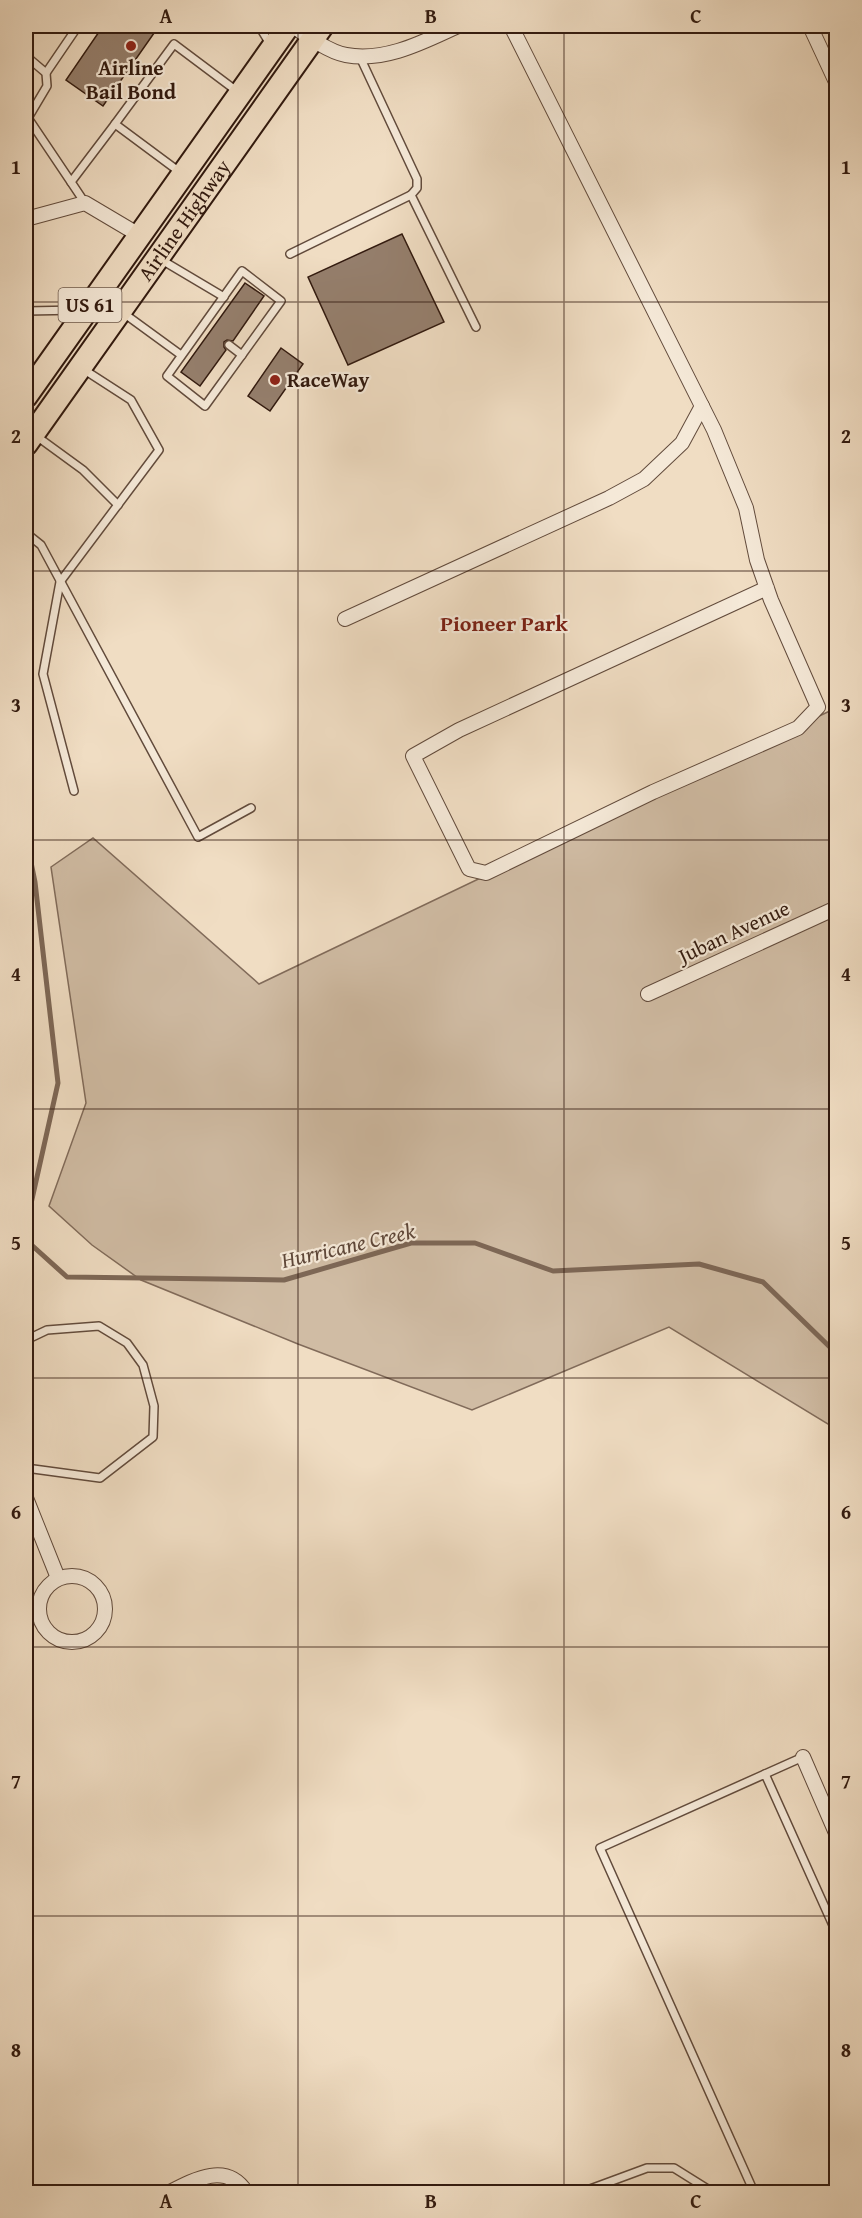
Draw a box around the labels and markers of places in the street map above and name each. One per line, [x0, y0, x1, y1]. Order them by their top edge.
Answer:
marker: Airline Bail Bond [124, 39, 138, 53]
place label: Airline Bail Bond [86, 52, 176, 107]
place label: RaceWay [287, 364, 370, 395]
marker: RaceWay [268, 373, 282, 387]

